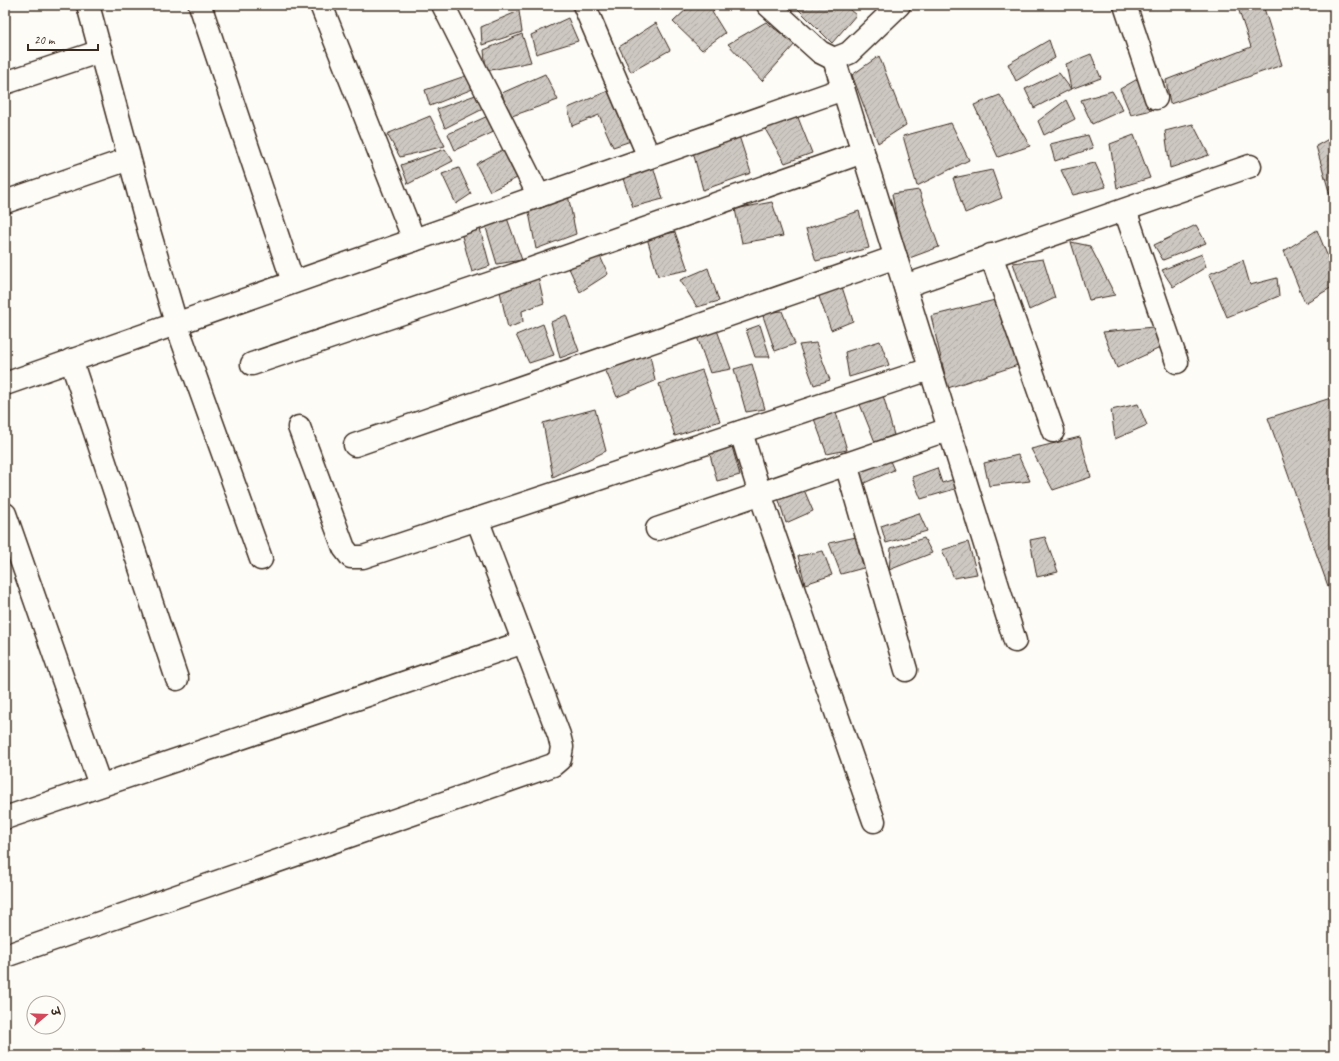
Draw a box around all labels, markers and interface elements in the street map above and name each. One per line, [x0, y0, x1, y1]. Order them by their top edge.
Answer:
scale bar [28, 26, 98, 52]
text: 20 m [34, 32, 56, 48]
north arrow [26, 995, 66, 1035]
text: उ [47, 1005, 64, 1019]

